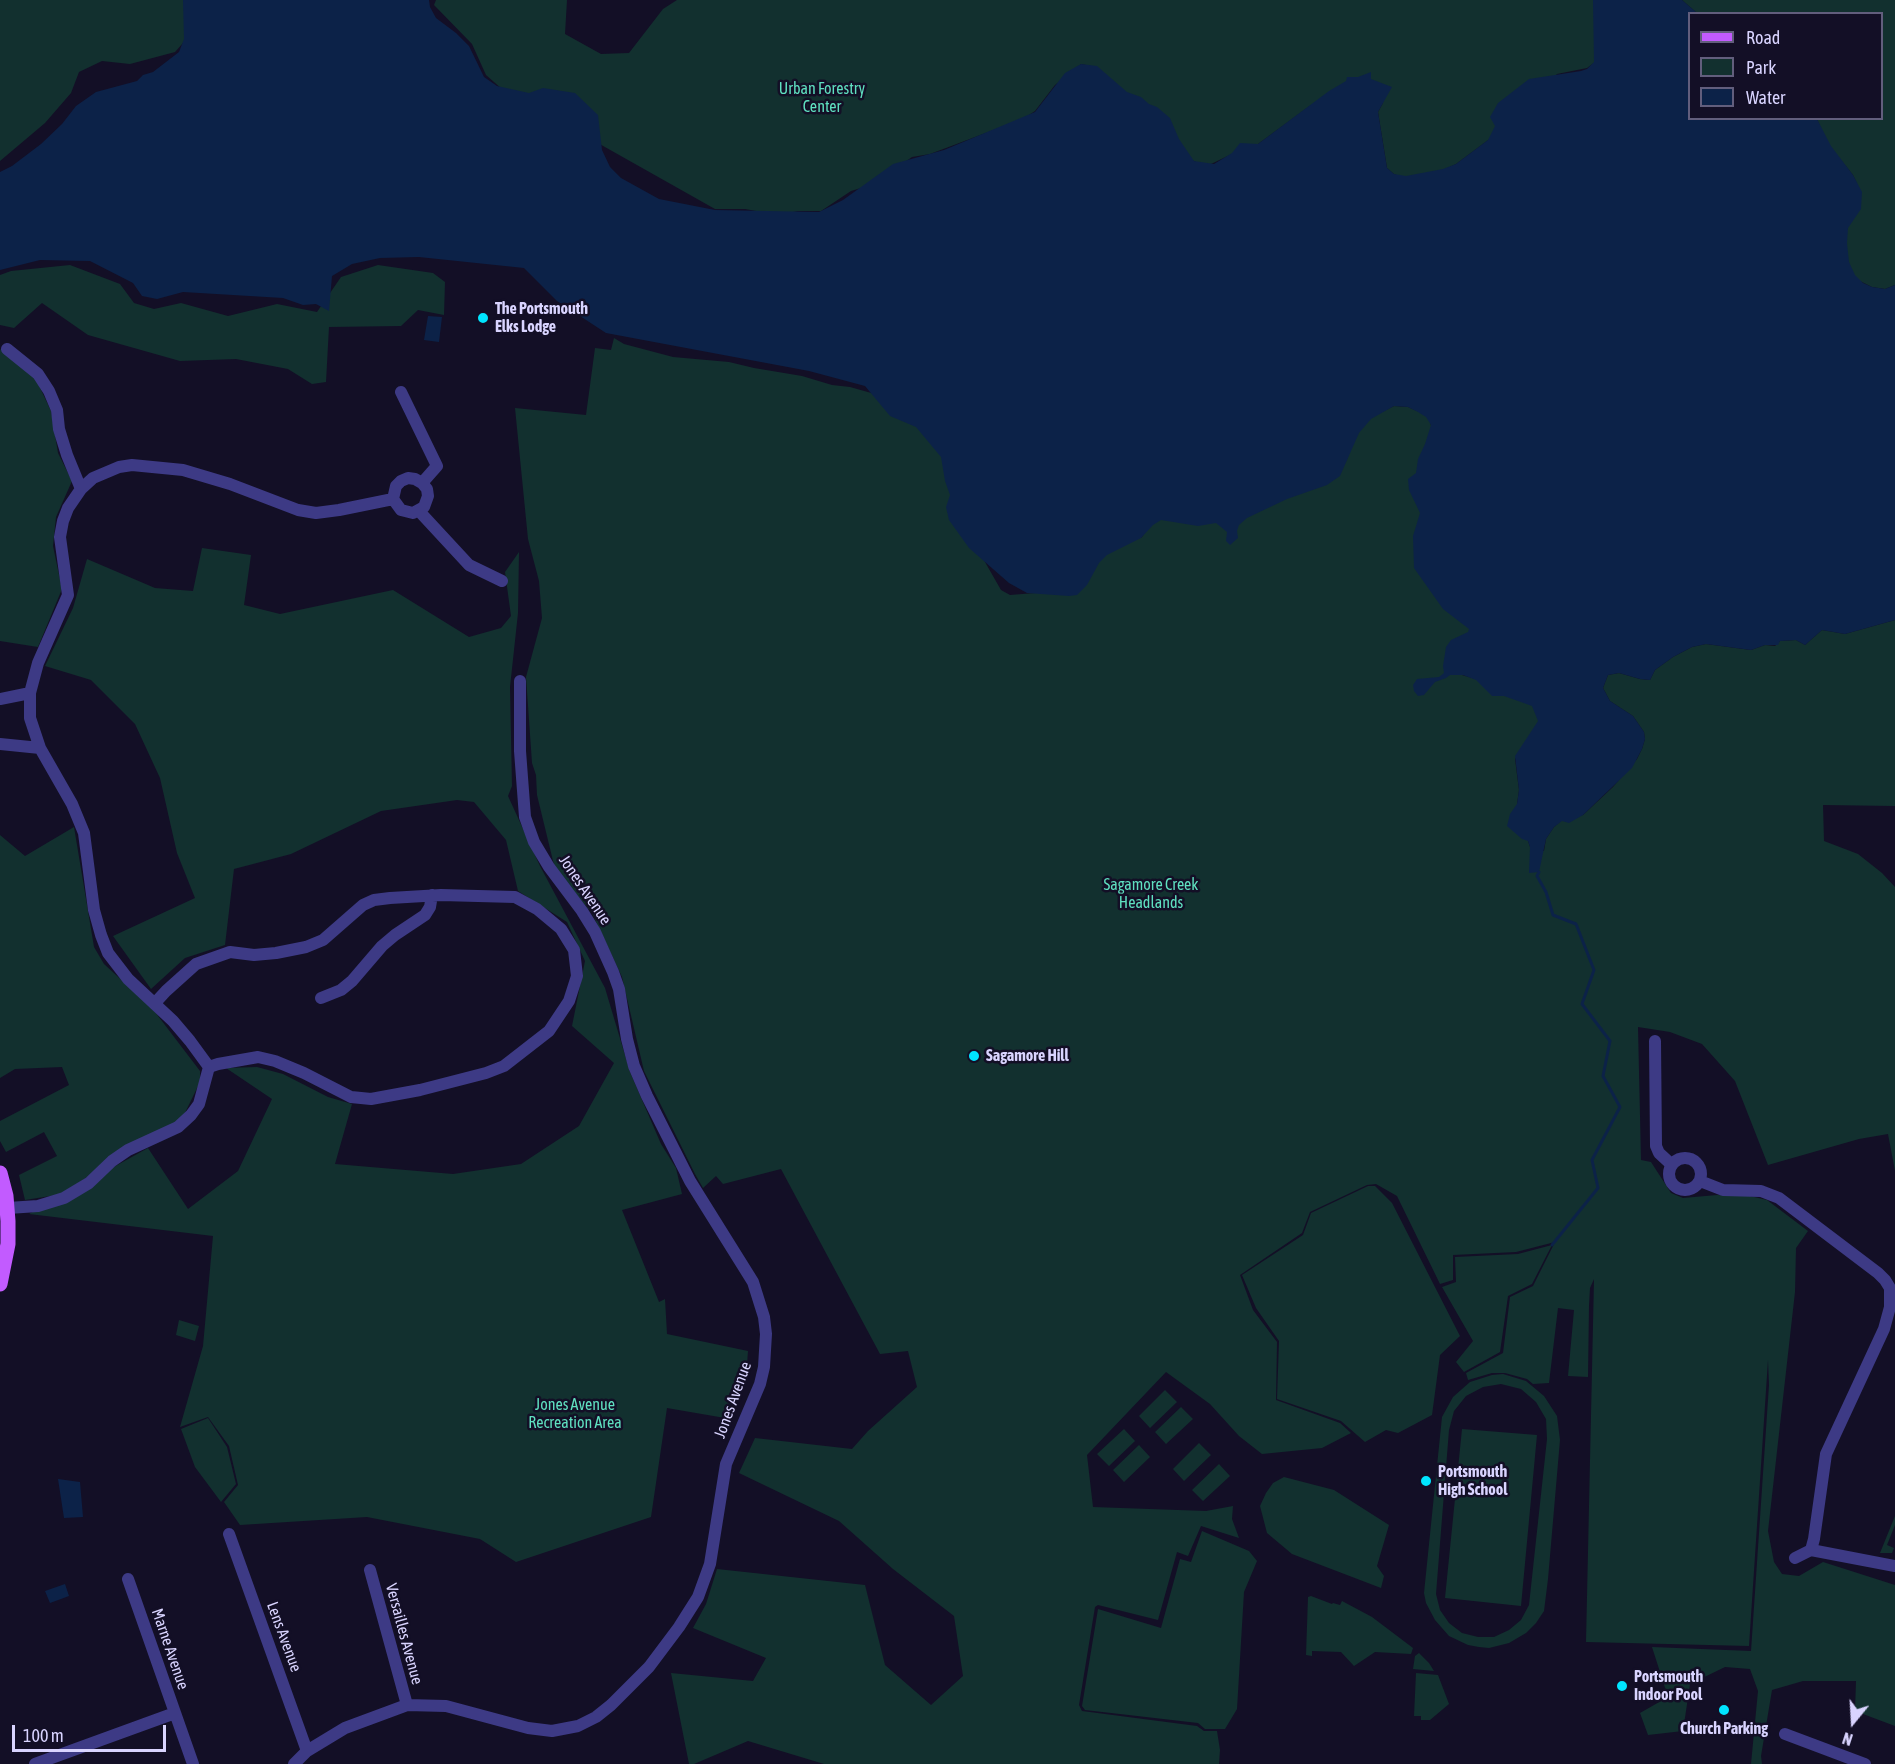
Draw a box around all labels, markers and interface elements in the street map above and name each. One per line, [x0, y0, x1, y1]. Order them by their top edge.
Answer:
legend [1688, 12, 1883, 120]
text: Road [1746, 27, 1780, 48]
text: Park [1746, 57, 1776, 78]
park label: Urban Forestry Center [779, 79, 865, 117]
text: Water [1746, 87, 1785, 108]
place label: The Portsmouth Elks Lodge [495, 299, 588, 337]
marker: The Portsmouth Elks Lodge [476, 311, 490, 325]
street label: Jones Avenue [555, 852, 615, 928]
park label: Sagamore Creek Headlands [1104, 875, 1198, 913]
place label: Sagamore Hill [986, 1046, 1069, 1066]
marker: Sagamore Hill [967, 1049, 981, 1063]
street label: Jones Avenue [710, 1359, 756, 1441]
park label: Jones Avenue Recreation Area [528, 1395, 622, 1433]
place label: Portsmouth High School [1438, 1462, 1507, 1500]
marker: Portsmouth High School [1419, 1474, 1433, 1488]
street label: Versailles Avenue [381, 1581, 427, 1687]
street label: Lens Avenue [262, 1599, 306, 1675]
street label: Marne Avenue [147, 1606, 193, 1692]
place label: Portsmouth Indoor Pool [1634, 1667, 1703, 1705]
marker: Portsmouth Indoor Pool [1615, 1679, 1629, 1693]
north arrow [1823, 1692, 1883, 1752]
marker: Church Parking [1717, 1703, 1731, 1717]
scale bar [15, 1713, 170, 1751]
place label: Church Parking [1680, 1719, 1768, 1739]
text: 100 m [23, 1725, 64, 1746]
text: N [1840, 1729, 1855, 1749]

